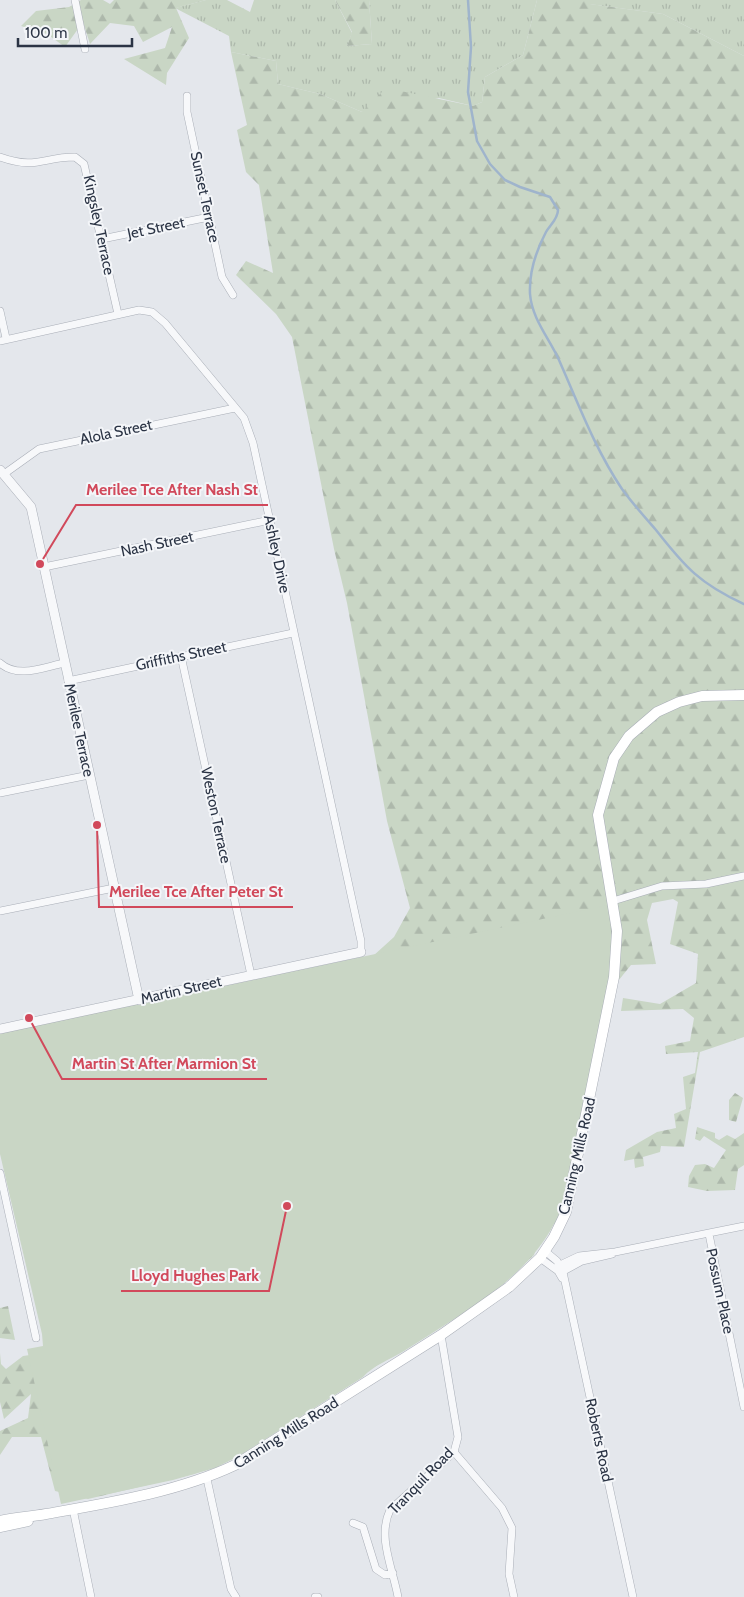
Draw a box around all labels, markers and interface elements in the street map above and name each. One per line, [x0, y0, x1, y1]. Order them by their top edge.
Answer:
scale bar [18, 15, 131, 47]
text: 100 m [25, 24, 67, 42]
street label: Sunset Terrace [187, 150, 224, 245]
street label: Kingsley Terrace [80, 173, 118, 277]
street label: Jet Street [125, 213, 186, 243]
street label: Alola Street [78, 416, 154, 448]
callout: Merilee Tce After Nash St [76, 474, 268, 505]
text: Merilee Tce After Nash St [86, 480, 259, 499]
street label: Ashley Drive [260, 513, 294, 595]
street label: Nash Street [119, 528, 195, 560]
street label: Griffiths Street [134, 638, 228, 674]
street label: Merilee Terrace [60, 682, 98, 779]
street label: Weston Terrace [197, 765, 235, 865]
callout: Merilee Tce After Peter St [99, 876, 293, 907]
text: Merilee Tce After Peter St [109, 882, 284, 901]
street label: Martin Street [139, 972, 223, 1008]
callout: Martin St After Marmion St [62, 1048, 267, 1079]
text: Martin St After Marmion St [72, 1054, 257, 1073]
street label: Canning Mills Road [555, 1095, 599, 1217]
street label: Possum Place [702, 1247, 738, 1336]
callout: Lloyd Hughes Park [121, 1260, 269, 1291]
text: Lloyd Hughes Park [131, 1266, 259, 1285]
street label: Canning Mills Road [230, 1394, 342, 1472]
street label: Roberts Road [581, 1397, 617, 1483]
street label: Tranquil Road [385, 1444, 457, 1518]

